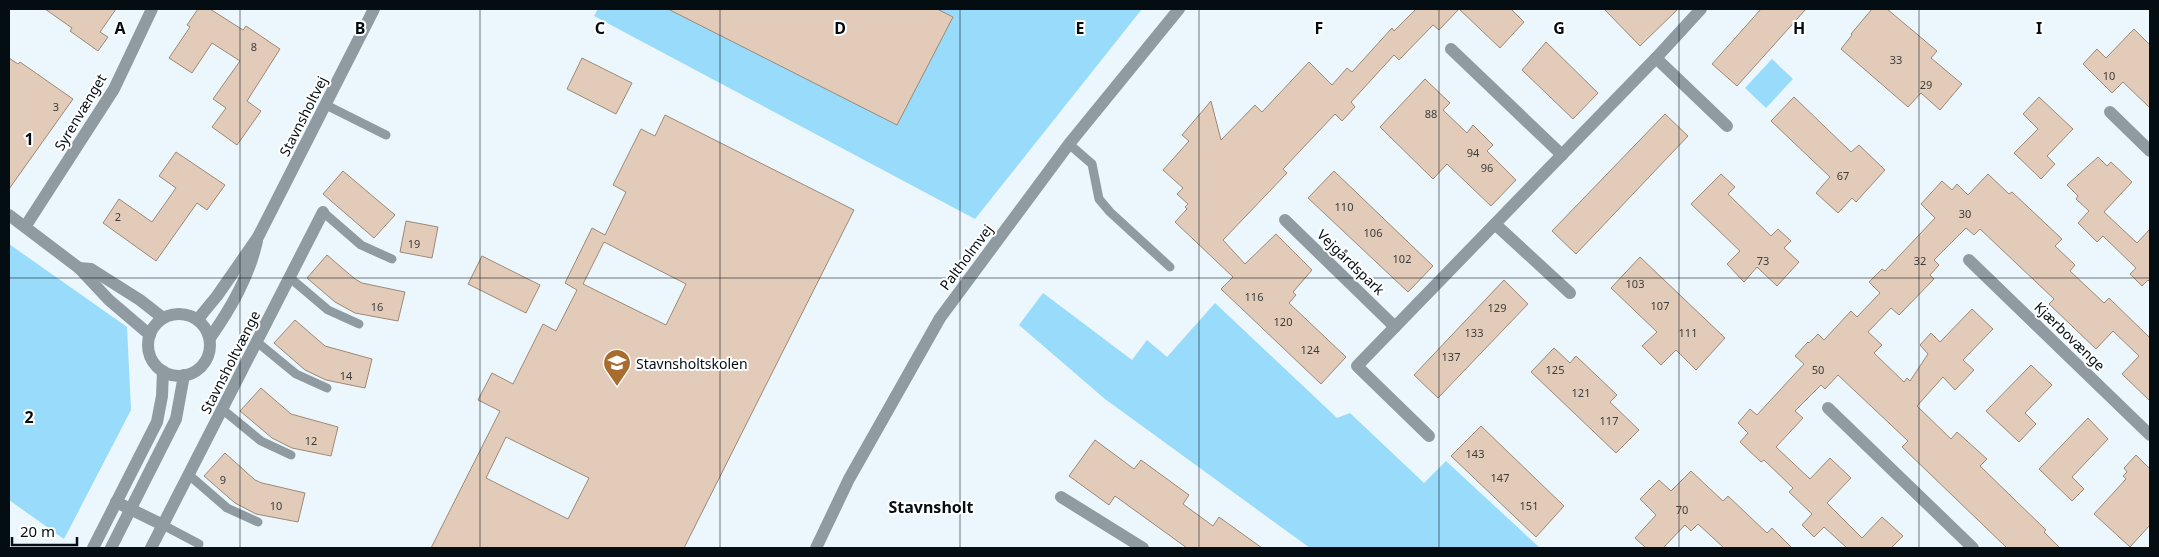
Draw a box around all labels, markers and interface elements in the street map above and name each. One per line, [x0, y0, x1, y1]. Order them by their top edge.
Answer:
text: A [114, 17, 126, 39]
text: B [355, 17, 365, 39]
text: C [595, 17, 605, 39]
text: D [834, 17, 846, 39]
text: E [1076, 17, 1085, 39]
text: F [1315, 17, 1323, 39]
text: G [1553, 17, 1565, 39]
text: H [1793, 17, 1805, 39]
text: I [2036, 17, 2042, 39]
house number: 8 [251, 39, 257, 54]
house number: 33 [1890, 52, 1902, 67]
house number: 10 [2103, 68, 2115, 83]
street label: Syrenvænget [50, 70, 110, 154]
street label: Stavnsholtvej [275, 73, 331, 159]
house number: 29 [1920, 77, 1932, 92]
house number: 3 [53, 99, 59, 114]
house number: 88 [1425, 106, 1437, 121]
text: 1 [24, 128, 34, 150]
house number: 94 [1467, 145, 1480, 160]
house number: 96 [1481, 160, 1493, 175]
house number: 67 [1837, 168, 1849, 183]
house number: 110 [1335, 199, 1353, 214]
house number: 30 [1959, 206, 1971, 221]
house number: 2 [115, 209, 121, 224]
street label: Paltholmvej [935, 220, 997, 294]
street label: Vejgårdspark [1313, 225, 1389, 299]
house number: 106 [1364, 225, 1382, 240]
house number: 19 [408, 236, 420, 251]
house number: 102 [1393, 251, 1411, 266]
house number: 73 [1757, 253, 1769, 268]
house number: 32 [1914, 253, 1926, 268]
house number: 103 [1626, 276, 1644, 291]
house number: 116 [1245, 289, 1263, 304]
street label: Kjærbovænge [2031, 297, 2110, 375]
house number: 107 [1651, 298, 1669, 313]
house number: 16 [371, 299, 383, 314]
house number: 129 [1488, 300, 1506, 315]
street label: Stavnsholtvænge [196, 307, 264, 417]
house number: 120 [1274, 314, 1292, 329]
house number: 133 [1465, 325, 1483, 340]
house number: 111 [1679, 325, 1697, 340]
house number: 124 [1301, 342, 1320, 357]
school or university icon: Stavnsholtskolen [602, 348, 632, 387]
house number: 137 [1442, 349, 1460, 364]
place label: Stavnsholtskolen [636, 354, 748, 373]
house number: 125 [1546, 362, 1564, 377]
house number: 50 [1812, 362, 1824, 377]
house number: 14 [340, 368, 353, 383]
house number: 121 [1572, 385, 1590, 400]
text: 2 [24, 406, 34, 428]
house number: 117 [1600, 413, 1618, 428]
house number: 12 [305, 433, 317, 448]
house number: 143 [1466, 446, 1484, 461]
house number: 147 [1491, 470, 1509, 485]
house number: 9 [220, 472, 226, 487]
district label: Stavnsholt [888, 496, 974, 518]
house number: 10 [270, 498, 282, 513]
house number: 151 [1520, 498, 1538, 513]
house number: 70 [1676, 502, 1688, 517]
scale bar [12, 514, 78, 546]
text: 20 m [20, 521, 55, 541]

